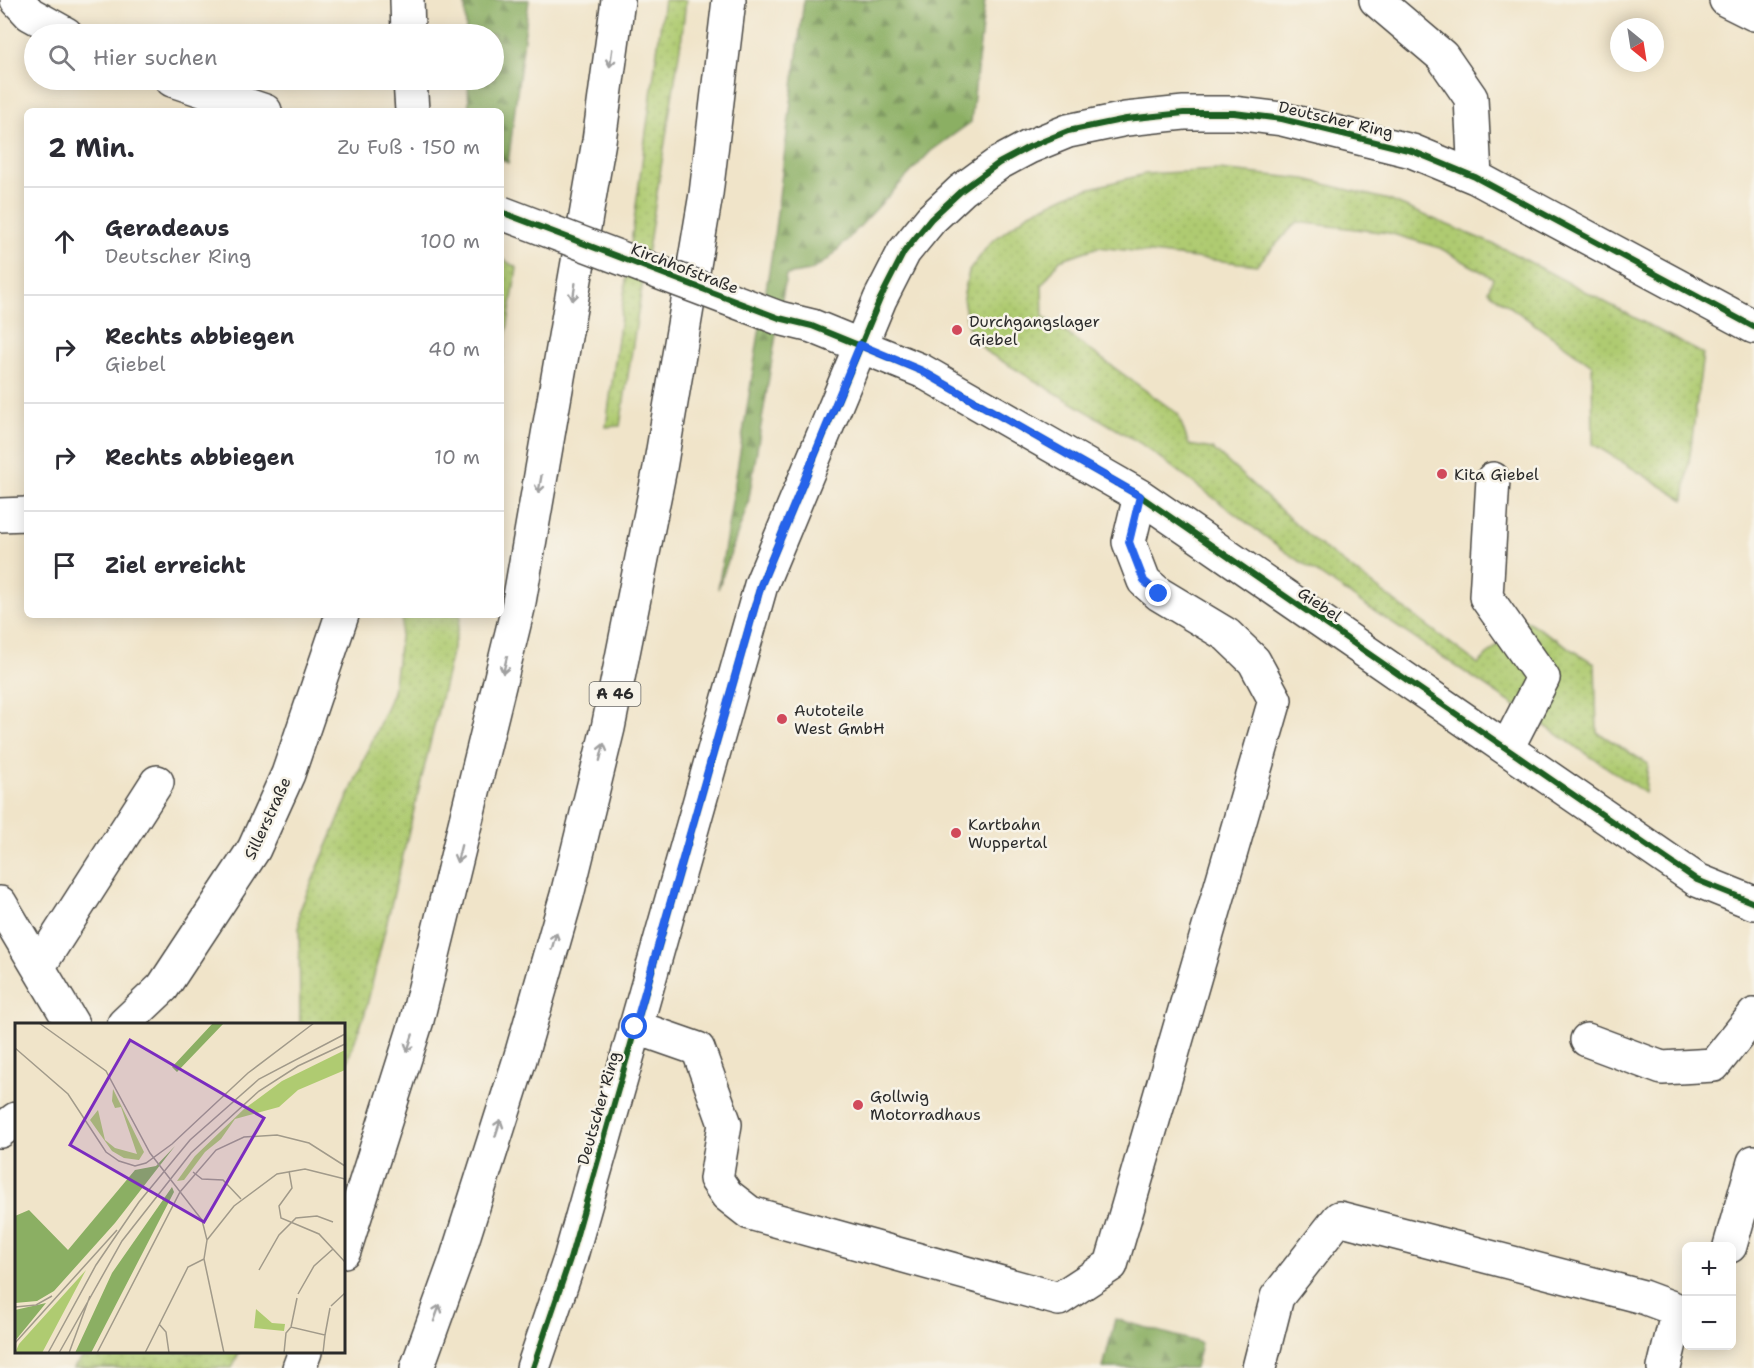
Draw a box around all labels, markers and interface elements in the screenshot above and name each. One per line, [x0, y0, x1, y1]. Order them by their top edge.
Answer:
north arrow [1610, 18, 1664, 72]
search box [24, 24, 504, 90]
icon: search [45, 41, 78, 74]
text: Hier suchen [93, 43, 218, 72]
one-way arrow [605, 48, 616, 67]
street label: Deutscher Ring [1276, 96, 1395, 143]
text: 2 Min. [48, 130, 135, 165]
text: Zu Fuß · 150 m [337, 134, 480, 160]
text: Geradeaus [105, 214, 229, 243]
icon: ahead [48, 225, 81, 258]
text: 100 m [420, 228, 480, 254]
street label: Kirchhofstraße [628, 238, 742, 299]
text: Deutscher Ring [105, 243, 251, 269]
one-way arrow [569, 282, 580, 302]
place label: Durchgangslager Giebel [969, 311, 1100, 350]
text: Rechts abbiegen [105, 322, 294, 351]
marker: Durchgangslager Giebel [950, 323, 964, 337]
icon: right [48, 333, 81, 366]
text: 40 m [428, 336, 480, 362]
text: Giebel [105, 351, 166, 377]
icon: right [48, 441, 81, 474]
text: Rechts abbiegen [105, 443, 294, 472]
text: 10 m [434, 444, 480, 470]
place label: Kita Giebel [1454, 464, 1539, 485]
marker: Kita Giebel [1435, 467, 1449, 481]
one-way arrow [535, 474, 546, 494]
icon: arrive [48, 549, 81, 582]
text: Ziel erreicht [105, 551, 246, 580]
route end [1145, 580, 1171, 606]
street label: Giebel [1294, 582, 1346, 627]
one-way arrow [498, 655, 510, 674]
road number: A 46 [590, 682, 640, 706]
place label: Autoteile West GmbH [794, 700, 885, 739]
marker: Autoteile West GmbH [775, 712, 789, 726]
one-way arrow [597, 743, 609, 762]
street label: Sillerstraße [239, 774, 296, 863]
place label: Kartbahn Wuppertal [968, 814, 1047, 853]
marker: Kartbahn Wuppertal [949, 826, 963, 840]
one-way arrow [452, 845, 464, 864]
one-way arrow [549, 932, 560, 951]
route start [621, 1013, 647, 1039]
inset map [15, 1023, 345, 1353]
one-way arrow [404, 1033, 415, 1052]
street label: Deutscher Ring [572, 1049, 625, 1167]
place label: Gollwig Motorradhaus [870, 1086, 981, 1125]
marker: Gollwig Motorradhaus [851, 1098, 865, 1112]
one-way arrow [493, 1119, 504, 1138]
map controls [1682, 1242, 1736, 1350]
button: + [1682, 1242, 1736, 1296]
button: − [1682, 1296, 1736, 1350]
one-way arrow [433, 1304, 444, 1323]

